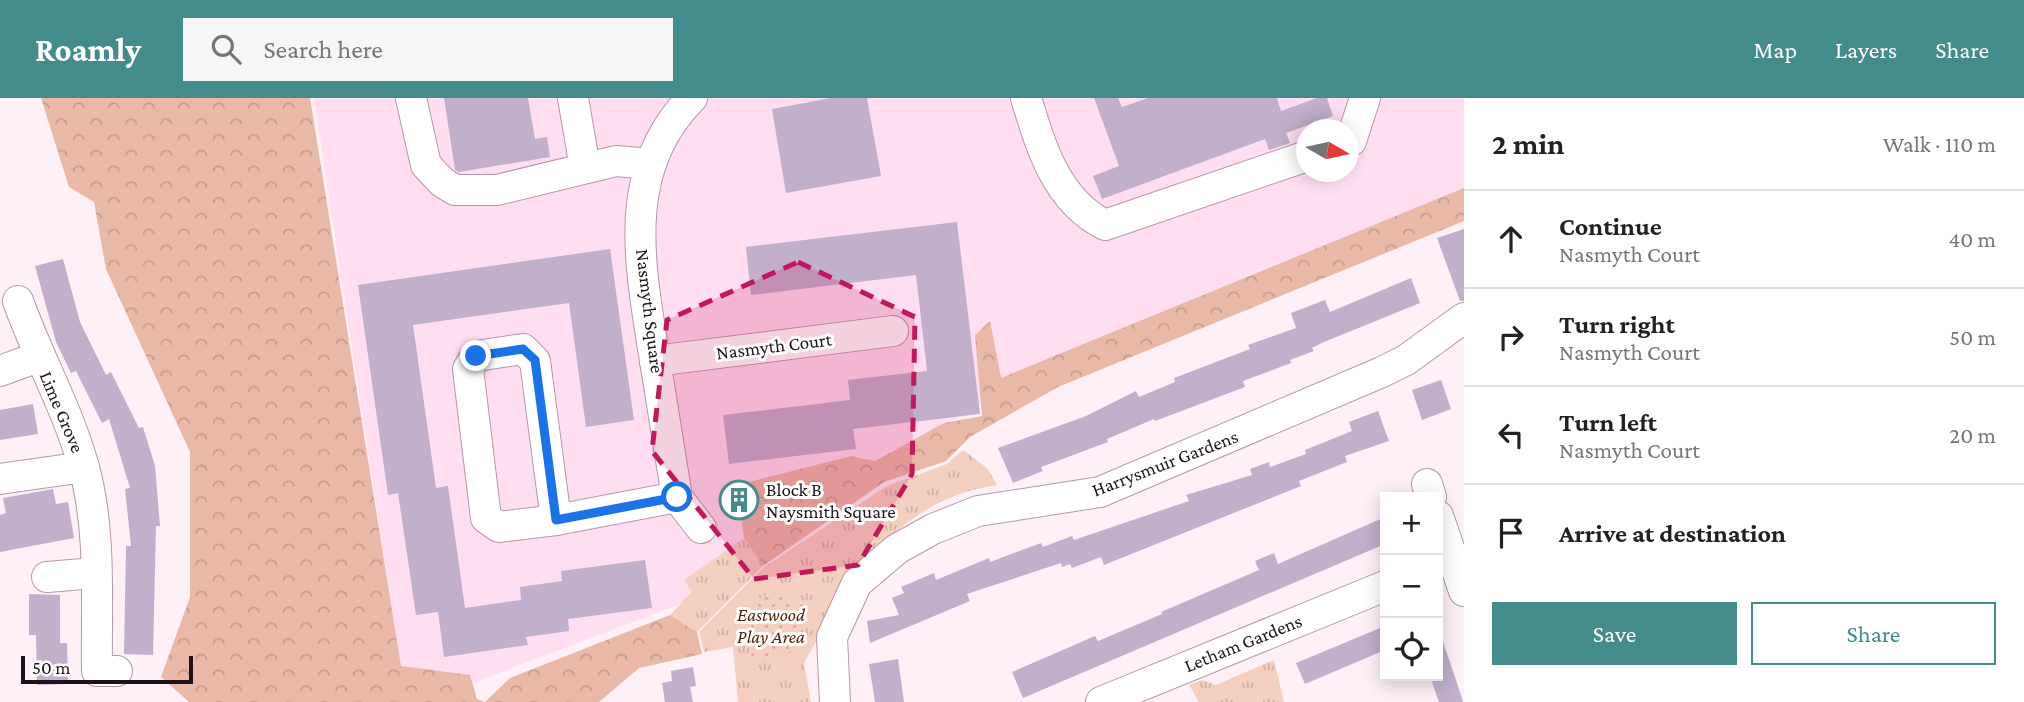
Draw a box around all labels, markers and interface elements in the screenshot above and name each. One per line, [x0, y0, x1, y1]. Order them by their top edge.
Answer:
search box [183, 18, 673, 81]
icon: search [207, 30, 245, 68]
text: Roamly [35, 31, 141, 68]
text: Search here [263, 35, 383, 64]
text: Map [1753, 36, 1797, 63]
text: Layers [1835, 36, 1897, 63]
text: Share [1935, 36, 1989, 63]
north arrow [1296, 119, 1359, 182]
text: 2 min [1492, 127, 1564, 160]
text: Walk · 110 m [1883, 131, 1996, 157]
text: Continue [1559, 212, 1662, 241]
icon: ahead [1492, 220, 1530, 258]
text: 40 m [1948, 226, 1996, 252]
text: Nasmyth Court [1559, 241, 1700, 267]
street label: Nasmyth Square [632, 248, 668, 374]
text: Turn right [1559, 310, 1675, 339]
icon: right [1492, 318, 1530, 356]
text: 50 m [1949, 324, 1996, 350]
street label: Nasmyth Court [715, 328, 834, 364]
text: Nasmyth Court [1559, 339, 1700, 365]
route end [460, 340, 491, 371]
street label: Lime Grove [35, 368, 89, 456]
text: Turn left [1559, 408, 1657, 437]
icon: left [1492, 416, 1530, 454]
text: 20 m [1949, 422, 1996, 448]
street label: Harrysmuir Gardens [1089, 425, 1241, 501]
text: Nasmyth Court [1559, 437, 1700, 463]
building icon: Block B Naysmith Square [718, 479, 760, 521]
place label: Block B Naysmith Square [766, 479, 896, 522]
route start [661, 481, 692, 512]
map controls [1380, 492, 1443, 681]
button: + [1380, 492, 1443, 555]
icon: arrive [1492, 514, 1530, 552]
text: Arrive at destination [1559, 519, 1786, 548]
button: − [1380, 555, 1443, 618]
button: Save [1492, 602, 1737, 665]
button: Share [1751, 602, 1996, 665]
park label: Eastwood Play Area [737, 604, 806, 647]
street label: Letham Gardens [1181, 610, 1305, 676]
button: locate [1380, 618, 1443, 681]
scale bar [21, 653, 192, 685]
text: 50 m [32, 657, 71, 678]

